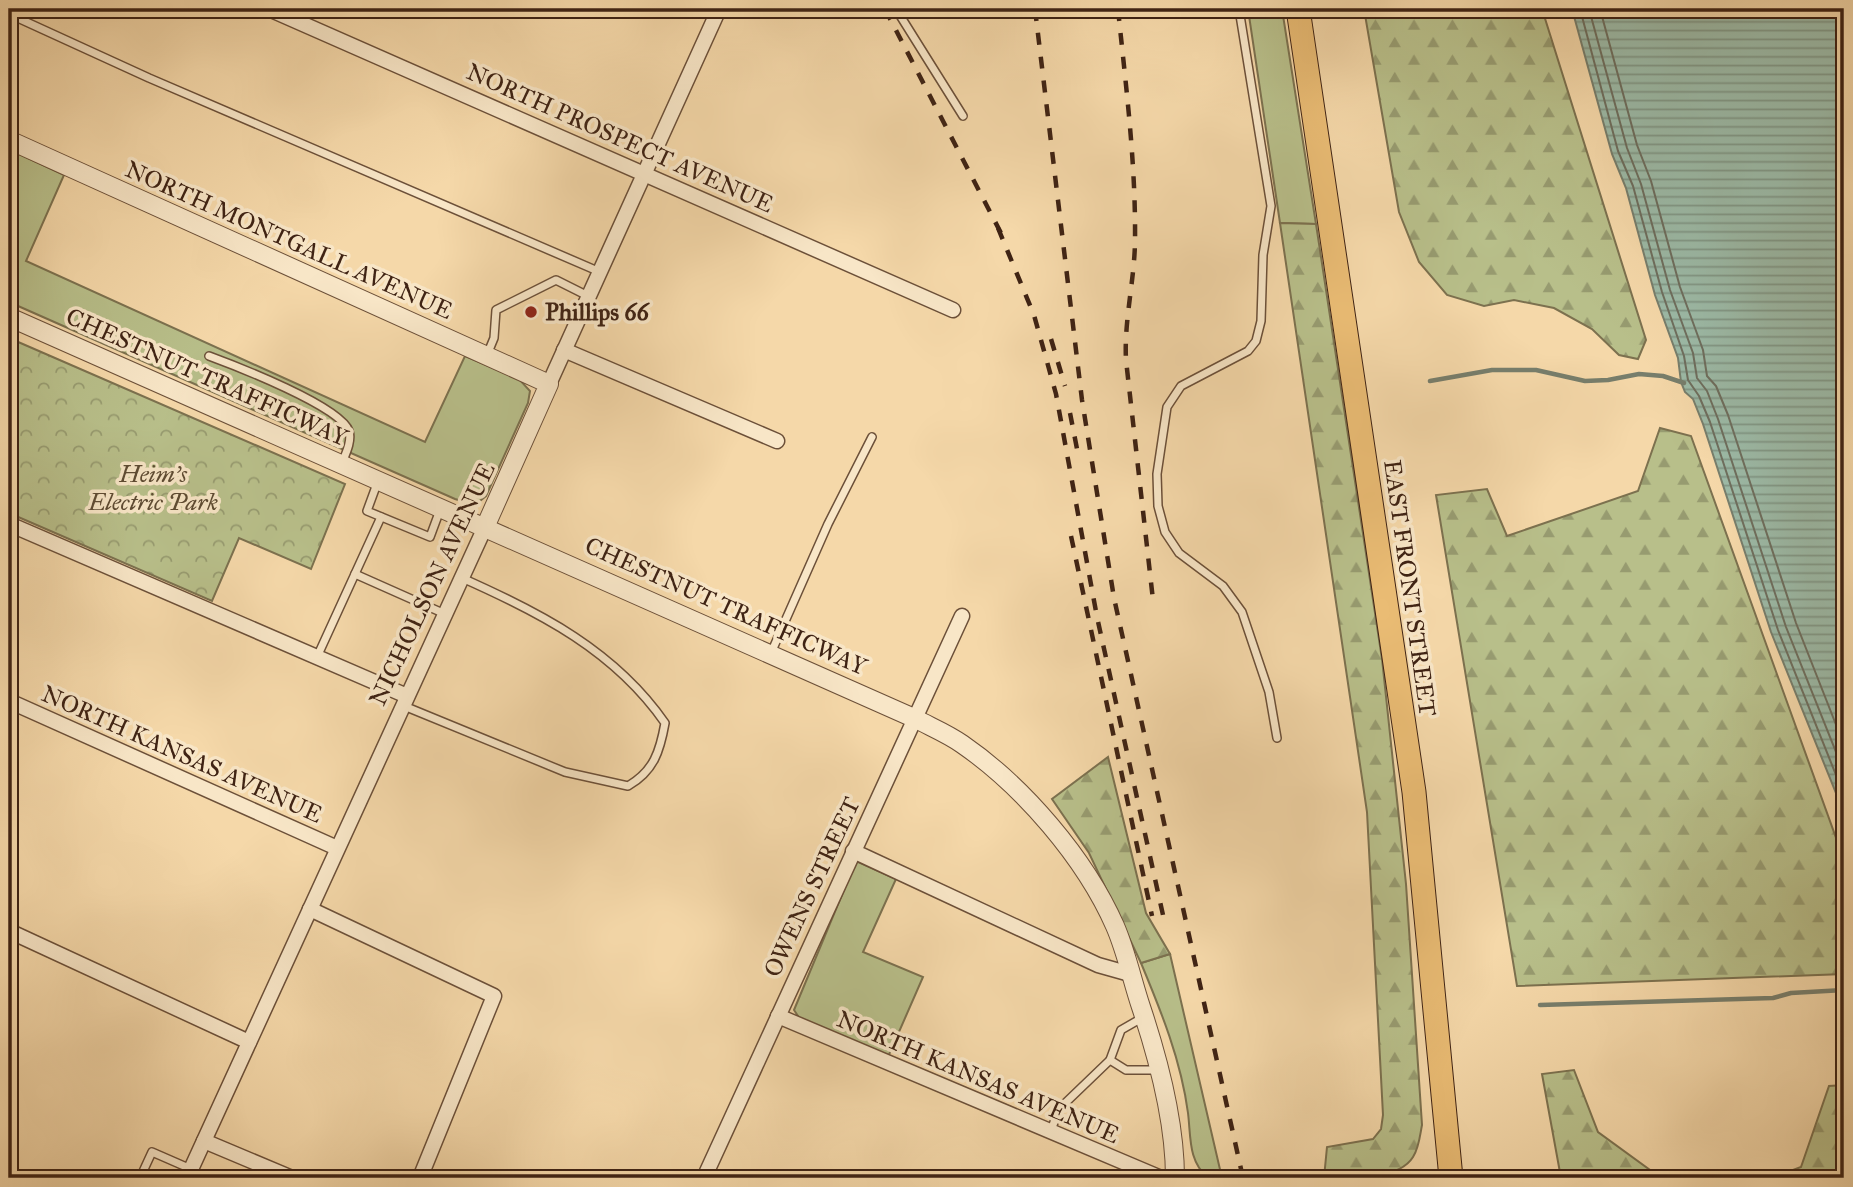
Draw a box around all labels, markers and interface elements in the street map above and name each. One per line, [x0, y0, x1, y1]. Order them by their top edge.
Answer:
street label: NORTH PROSPECT AVENUE [462, 57, 778, 219]
street label: NORTH MONTGALL AVENUE [121, 154, 457, 326]
place label: Phillips 66 [545, 297, 650, 327]
street label: CHESTNUT TRAFFICWAY [61, 301, 353, 453]
marker: Phillips 66 [523, 304, 539, 320]
street label: NICHOLSON AVENUE [362, 458, 502, 710]
street label: EAST FRONT STREET [1377, 458, 1443, 718]
park label: Heim's Electric Park [87, 459, 218, 517]
street label: CHESTNUT TRAFFICWAY [580, 530, 872, 682]
street label: NORTH KANSAS AVENUE [37, 678, 327, 830]
street label: OWENS STREET [757, 792, 867, 982]
street label: NORTH KANSAS AVENUE [832, 1004, 1124, 1150]

